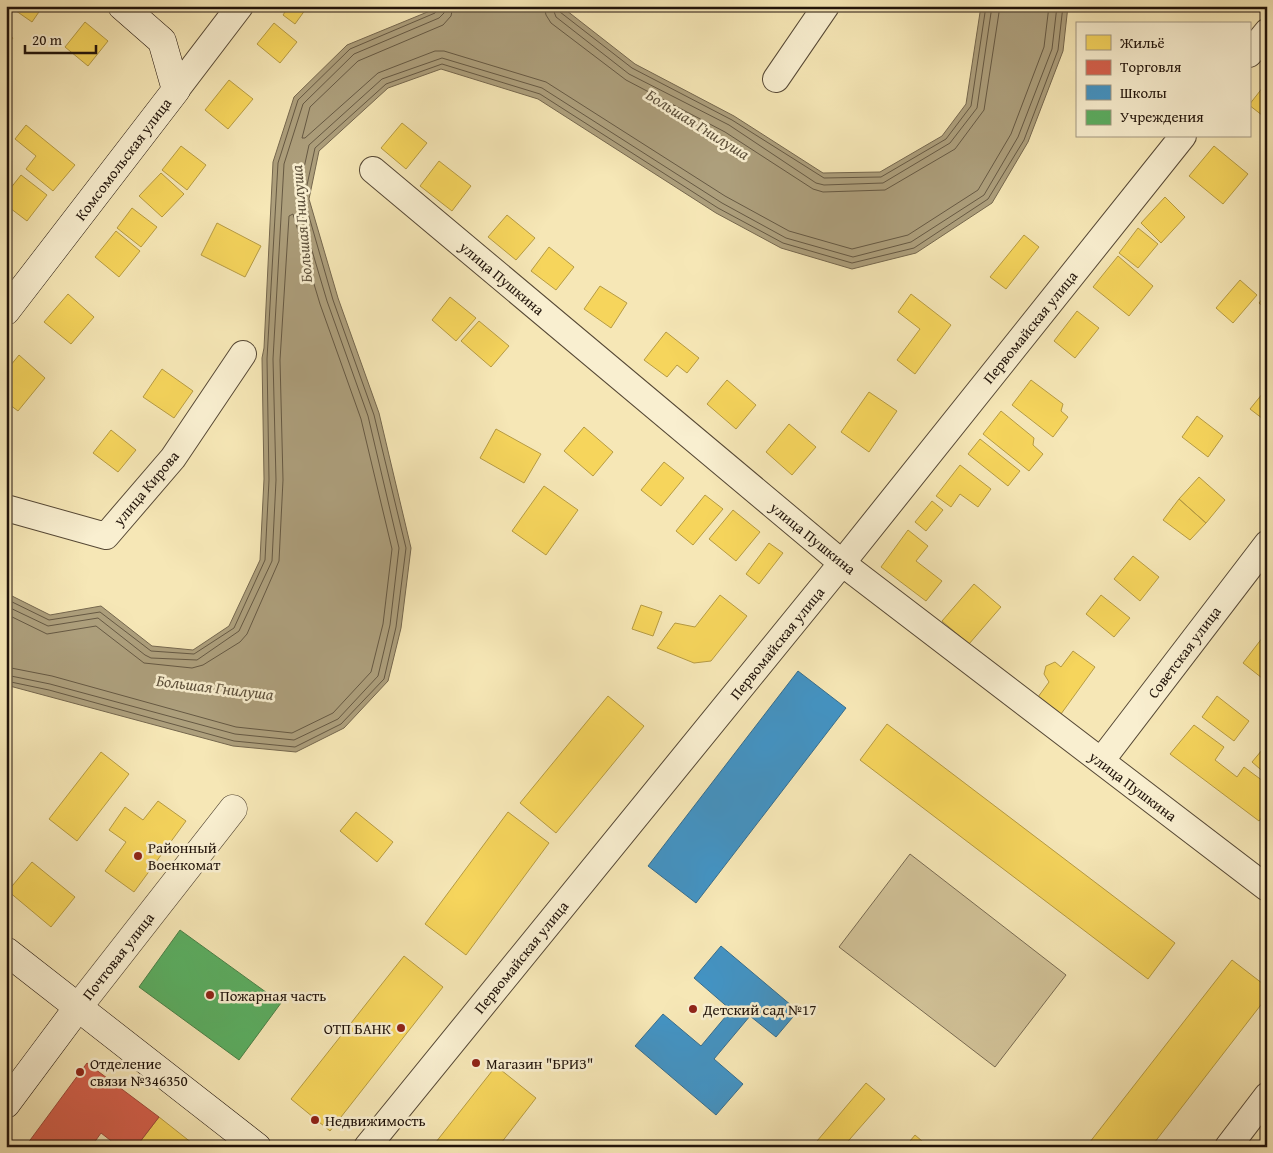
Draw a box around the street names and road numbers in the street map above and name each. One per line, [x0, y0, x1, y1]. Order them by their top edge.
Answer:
street label: Комсомольская улица [70, 93, 177, 225]
street label: улица Пушкина [454, 236, 550, 320]
street label: Первомайская улица [978, 265, 1083, 388]
street label: улица Кирова [108, 445, 184, 531]
street label: улица Пушкина [765, 496, 861, 580]
street label: Первомайская улица [725, 581, 830, 704]
street label: Советская улица [1142, 601, 1226, 702]
street label: улица Пушкина [1084, 745, 1182, 827]
street label: Первомайская улица [469, 895, 574, 1018]
street label: Почтовая улица [77, 907, 159, 1004]

